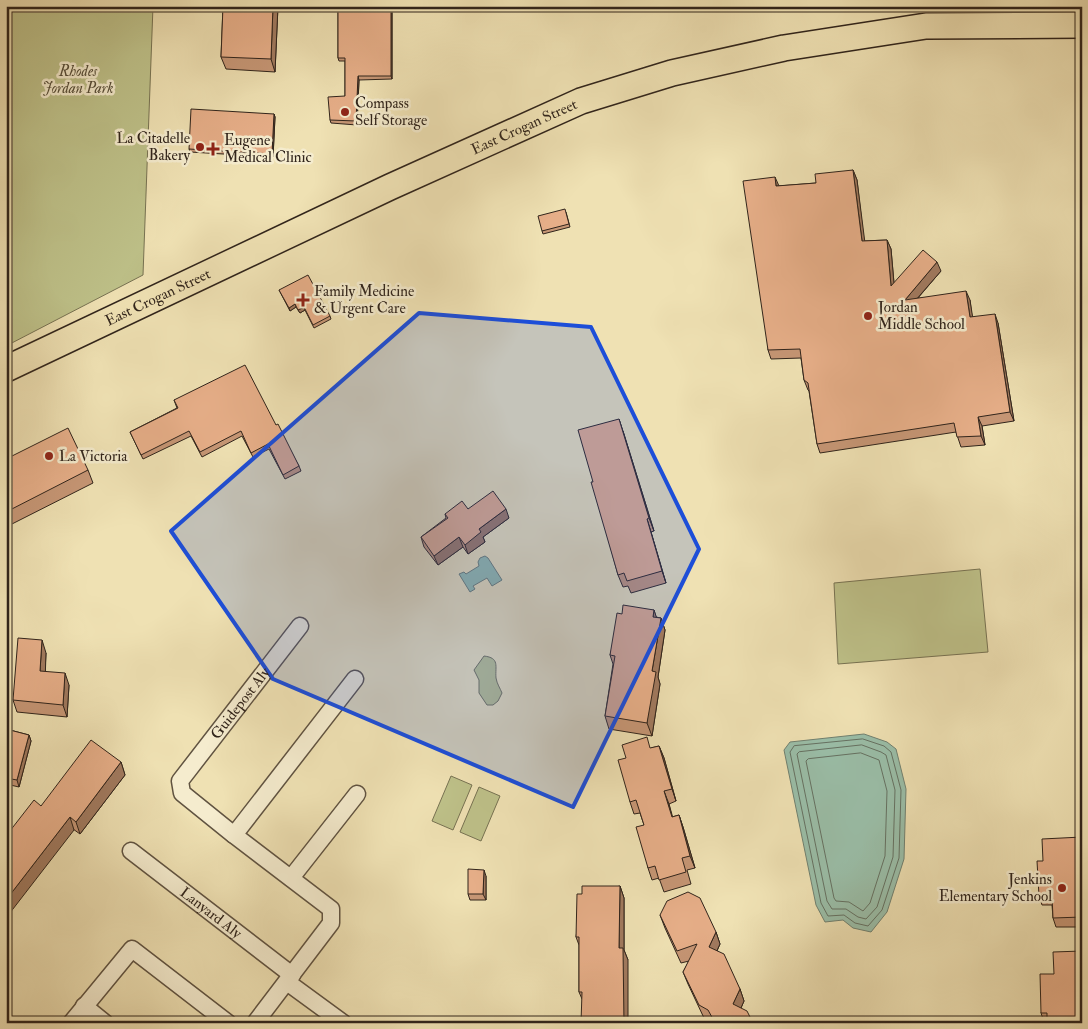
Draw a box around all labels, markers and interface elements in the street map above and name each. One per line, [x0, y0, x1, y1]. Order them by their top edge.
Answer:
park label: Rhodes Jordan Park [42, 62, 114, 98]
place label: Compass Self Storage [355, 94, 427, 130]
street label: East Crogan Street [468, 94, 580, 159]
marker: Compass Self Storage [339, 106, 351, 118]
place label: La Citadelle Bakery [116, 129, 190, 165]
place label: Eugene Medical Clinic [224, 131, 312, 167]
marker: La Citadelle Bakery [194, 141, 206, 153]
marker: Eugene Medical Clinic [206, 142, 220, 156]
street label: East Crogan Street [102, 264, 214, 330]
place label: Family Medicine & Urgent Care [314, 282, 414, 318]
marker: Family Medicine & Urgent Care [296, 293, 310, 307]
place label: Jordan Middle School [877, 298, 965, 334]
marker: Jordan Middle School [862, 310, 874, 322]
place label: La Victoria [59, 447, 128, 466]
marker: La Victoria [43, 450, 55, 462]
street label: Guidepost Aly [206, 663, 274, 743]
place label: Jenkins Elementary School [939, 870, 1052, 906]
marker: Jenkins Elementary School [1056, 882, 1068, 894]
street label: Lanyard Aly [176, 883, 246, 943]

